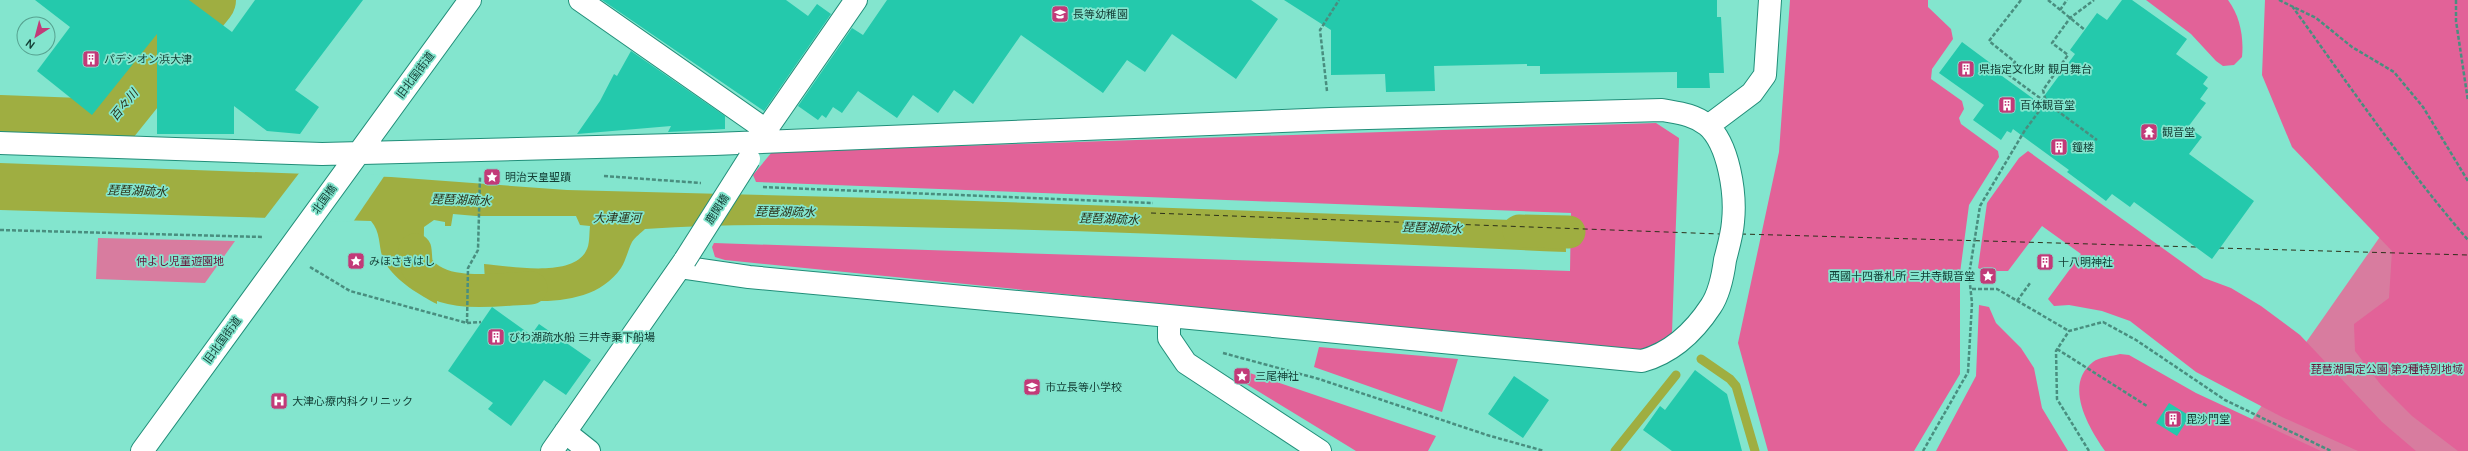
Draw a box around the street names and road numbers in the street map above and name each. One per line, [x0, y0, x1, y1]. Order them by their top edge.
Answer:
street label: 旧北国街道 [393, 49, 437, 101]
street label: 北国橋 [309, 182, 339, 216]
street label: 鹿関橋 [702, 191, 732, 227]
street label: 旧北国街道 [200, 314, 244, 366]

